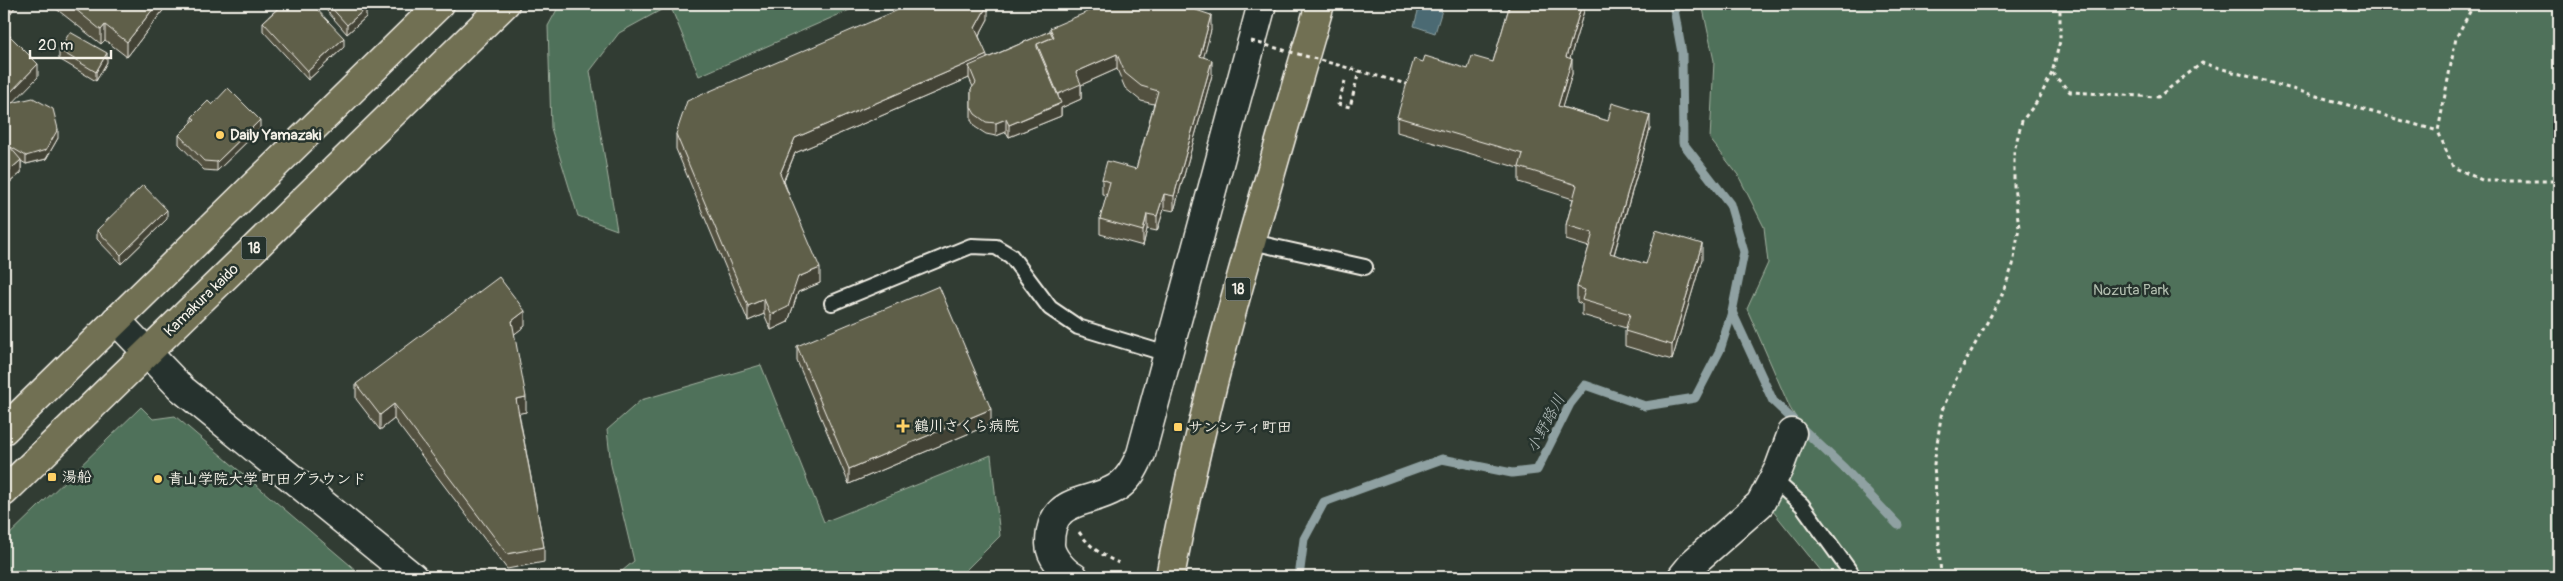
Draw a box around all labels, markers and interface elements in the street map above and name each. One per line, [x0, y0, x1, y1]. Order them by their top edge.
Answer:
scale bar [30, 28, 111, 60]
text: 20 m [38, 36, 73, 55]
place label: Daily Yamazaki [230, 126, 322, 145]
marker: Daily Yamazaki [214, 129, 226, 141]
road number: 18 [242, 237, 266, 260]
street label: Kamakura kaido [160, 260, 243, 341]
road number: 18 [1226, 278, 1250, 300]
park label: Nozuta Park [2093, 281, 2170, 300]
water label: 小野路川 [1522, 391, 1570, 456]
place label: 鶴川さくら病院 [914, 417, 1019, 436]
place label: サンシティ町田 [1188, 418, 1292, 437]
marker: 鶴川さくら病院 [896, 419, 910, 433]
marker: サンシティ町田 [1172, 421, 1184, 433]
place label: 湯船 [62, 468, 92, 487]
place label: 青山学院大学 町田グラウンド [168, 470, 366, 489]
marker: 湯船 [46, 471, 58, 483]
marker: 青山学院大学 町田グラウンド [152, 473, 164, 485]

